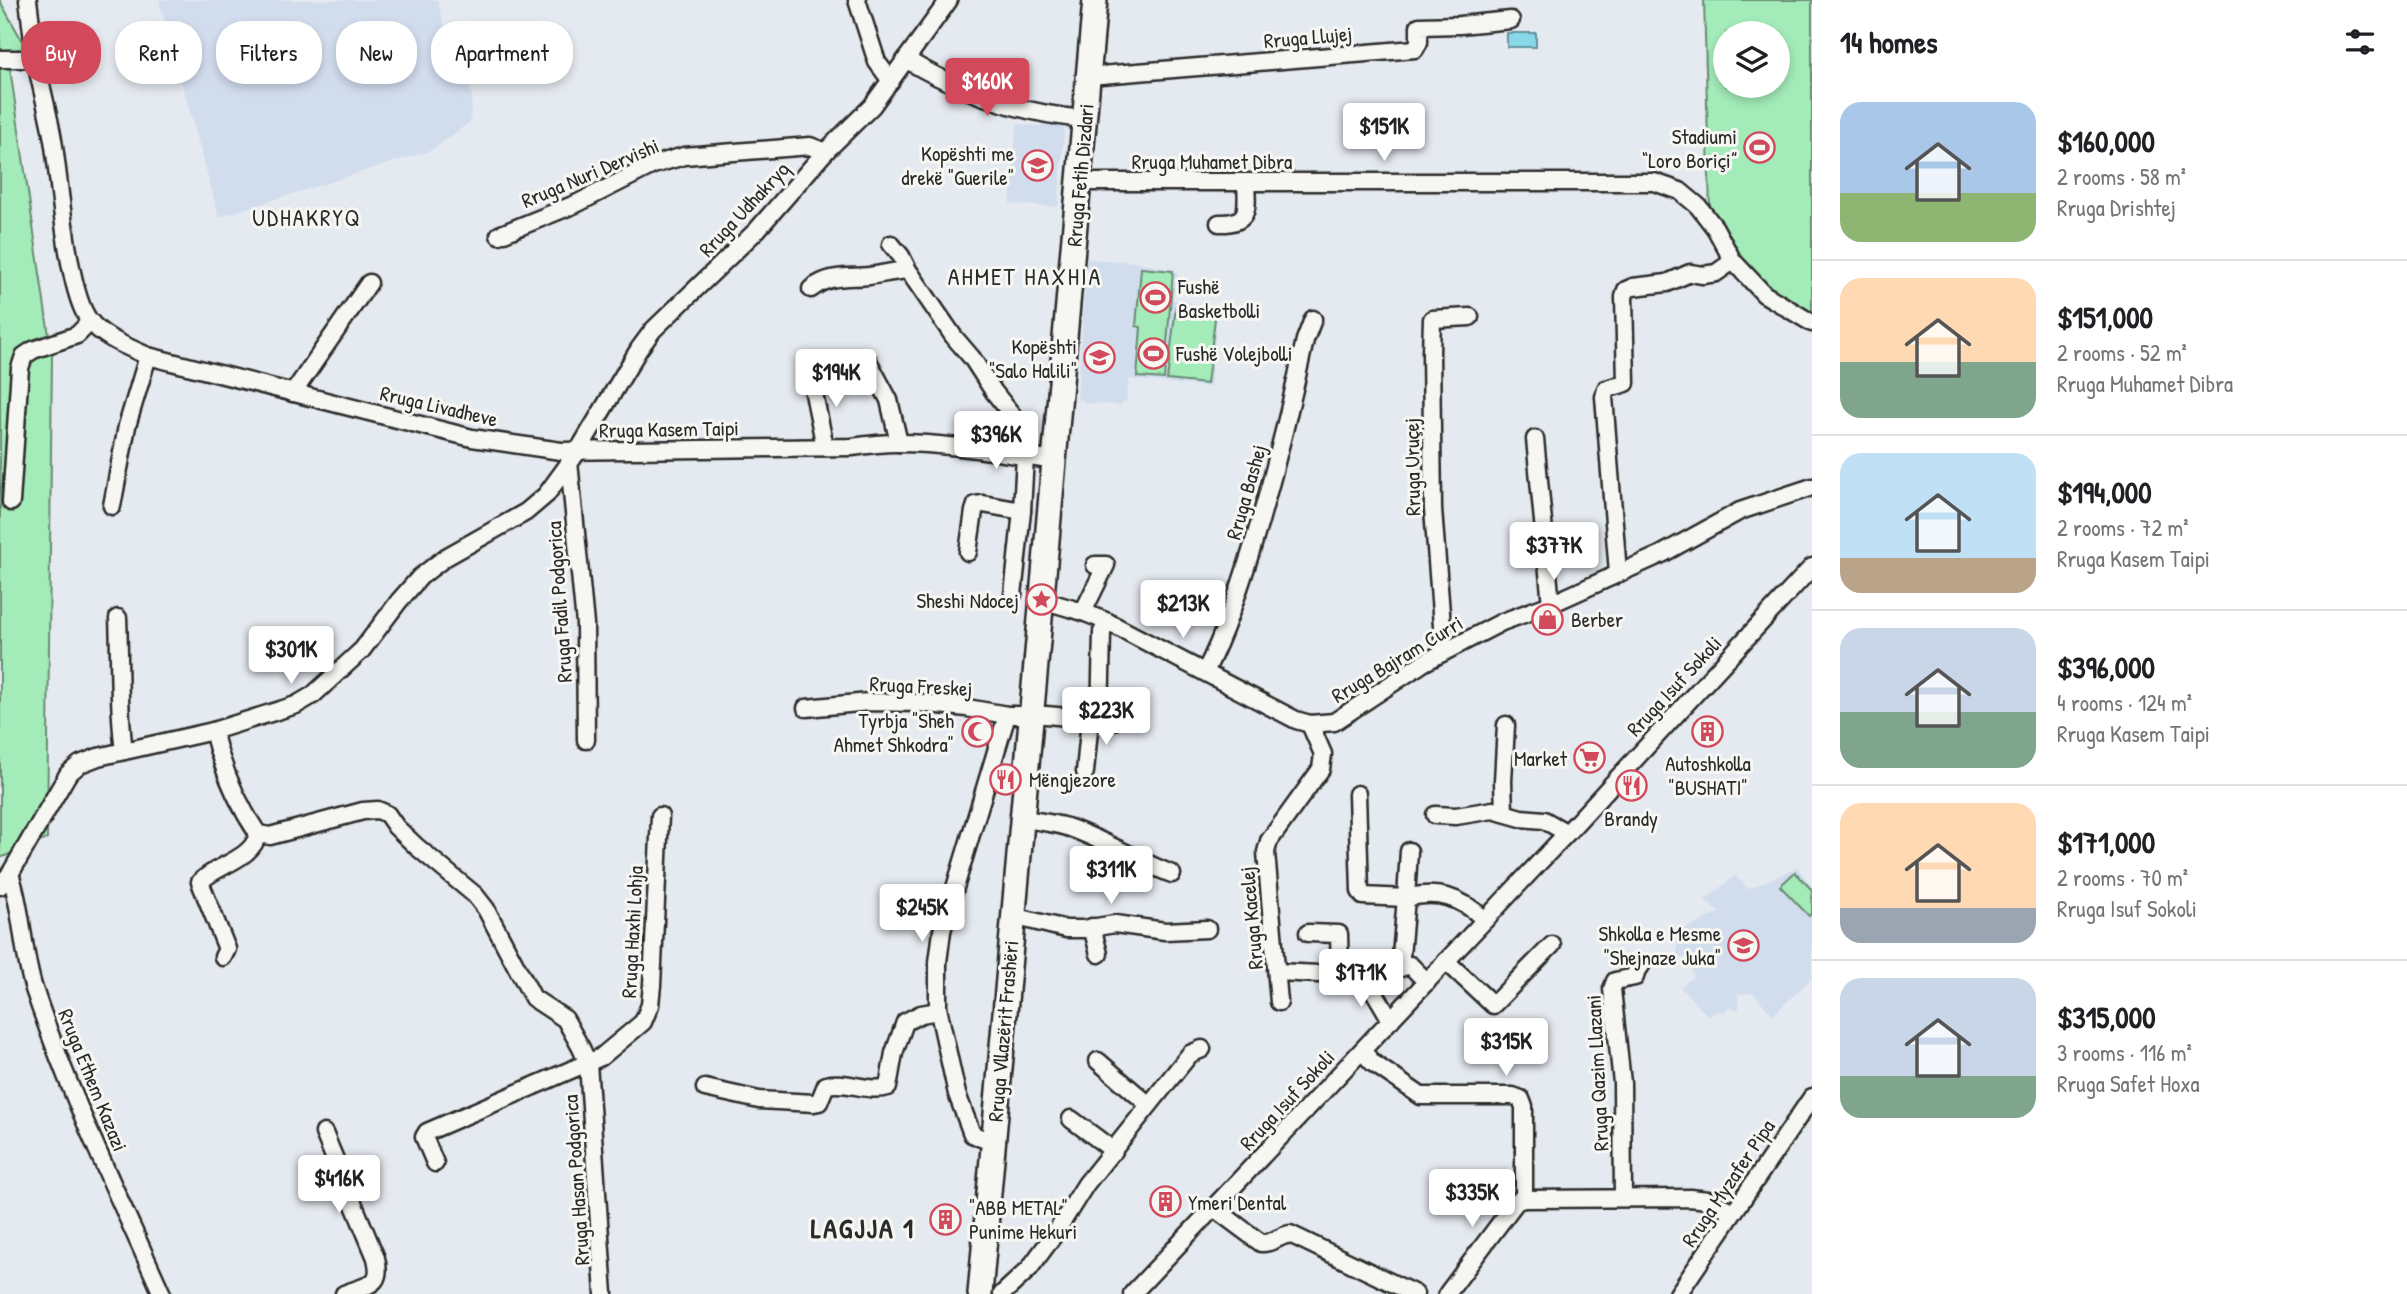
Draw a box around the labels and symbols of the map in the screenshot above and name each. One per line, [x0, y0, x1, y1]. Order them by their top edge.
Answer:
street label: Rruga Llujej [1263, 19, 1353, 55]
pin: $160K [938, 58, 1036, 118]
street label: Rruga Fetih Dizdari [1059, 102, 1101, 248]
pin: $151K [1335, 104, 1433, 163]
place label: Stadiumi “Loro Boriçi” [1642, 122, 1737, 175]
street label: Rruga Nuri Dervishi [517, 131, 663, 215]
sports icon: Stadiumi “Loro Boriçi” [1743, 131, 1777, 165]
place label: Kopështi me drekë "Guerile" [901, 139, 1014, 192]
street label: Rruga Muhamet Dibra [1132, 147, 1292, 176]
school or university icon: Kopështi me drekë "Guerile" [1020, 148, 1054, 182]
street label: Rruga Udhakryq [692, 155, 796, 263]
district label: UDHAKRYQ [252, 202, 362, 233]
district label: AHMET HAXHIA [948, 260, 1102, 292]
place label: Fushë Basketbolli [1177, 272, 1260, 325]
sports icon: Fushë Basketbolli [1138, 281, 1172, 315]
place label: Kopështi "Salo Halili" [989, 332, 1077, 385]
sports icon: Fushë Volejbolli [1136, 336, 1170, 370]
place label: Fushë Volejbolli [1175, 339, 1292, 368]
school or university icon: Kopështi "Salo Halili" [1083, 341, 1117, 375]
pin: $194K [787, 350, 885, 409]
street label: Rruga Livadheve [377, 378, 501, 434]
pin: $396K [947, 412, 1045, 471]
street label: Rruga Kasem Taipi [599, 413, 739, 445]
street label: Rruga Uruçej [1397, 418, 1427, 516]
street label: Rruga Bashej [1219, 441, 1273, 543]
street label: Rruga Fadil Podgorica [539, 520, 579, 684]
pin: $377K [1505, 522, 1603, 582]
pin: $213K [1134, 580, 1232, 640]
place icon: Sheshi Ndocej [1025, 583, 1059, 617]
place label: Sheshi Ndocej [916, 586, 1019, 615]
shop icon: Berber [1531, 602, 1565, 636]
place label: Berber [1571, 605, 1623, 634]
street label: Rruga Bajram Curri [1326, 608, 1468, 710]
pin: $301K [242, 626, 340, 686]
street label: Rruga Isuf Sokoli [1620, 629, 1728, 743]
street label: Rruga Freskej [869, 669, 973, 703]
pin: $223K [1057, 688, 1155, 747]
place label: Tyrbja "Sheh Ahmet Shkodra" [834, 706, 954, 759]
building icon: Autoshkolla "BUSHATI" [1691, 714, 1725, 748]
mosque icon: Tyrbja "Sheh Ahmet Shkodra" [960, 715, 994, 749]
supermarket icon: Market [1573, 741, 1607, 775]
place label: Market [1514, 744, 1568, 773]
place label: Autoshkolla "BUSHATI" [1665, 749, 1751, 802]
restaurant icon: Mëngjezore [989, 762, 1023, 796]
place label: Mëngjezore [1029, 765, 1116, 794]
restaurant icon: Brandy [1614, 769, 1648, 803]
place label: Brandy [1604, 804, 1658, 833]
pin: $311K [1062, 846, 1160, 906]
street label: Rruga Haxhi Lohja [614, 865, 650, 999]
street label: Rruga Kacelej [1232, 865, 1270, 971]
pin: $245K [873, 884, 971, 944]
place label: Shkolla e Mesme "Shejnaze Juka" [1598, 919, 1721, 972]
school or university icon: Shkolla e Mesme "Shejnaze Juka" [1727, 928, 1761, 962]
street label: Rruga Vllazërit Frashëri [981, 939, 1025, 1123]
pin: $171K [1312, 950, 1410, 1009]
street label: Rruga Qazim Llazani [1578, 994, 1616, 1152]
street label: Rruga Ethem Kazazi [51, 1004, 135, 1156]
pin: $315K [1457, 1018, 1555, 1078]
street label: Rruga Isuf Sokoli [1233, 1043, 1341, 1157]
street label: Rruga Hasan Podgorica [556, 1094, 596, 1266]
street label: Rruga Myzafer Pipa [1675, 1114, 1781, 1252]
pin: $416K [290, 1156, 388, 1215]
pin: $335K [1423, 1170, 1521, 1229]
building icon: Ymeri Dental [1148, 1185, 1182, 1219]
place label: Ymeri Dental [1188, 1188, 1287, 1217]
place label: "ABB METAL" Punime Hekuri [969, 1193, 1077, 1246]
building icon: "ABB METAL" Punime Hekuri [929, 1202, 963, 1236]
district label: LAGJJA 1 [811, 1209, 915, 1247]

